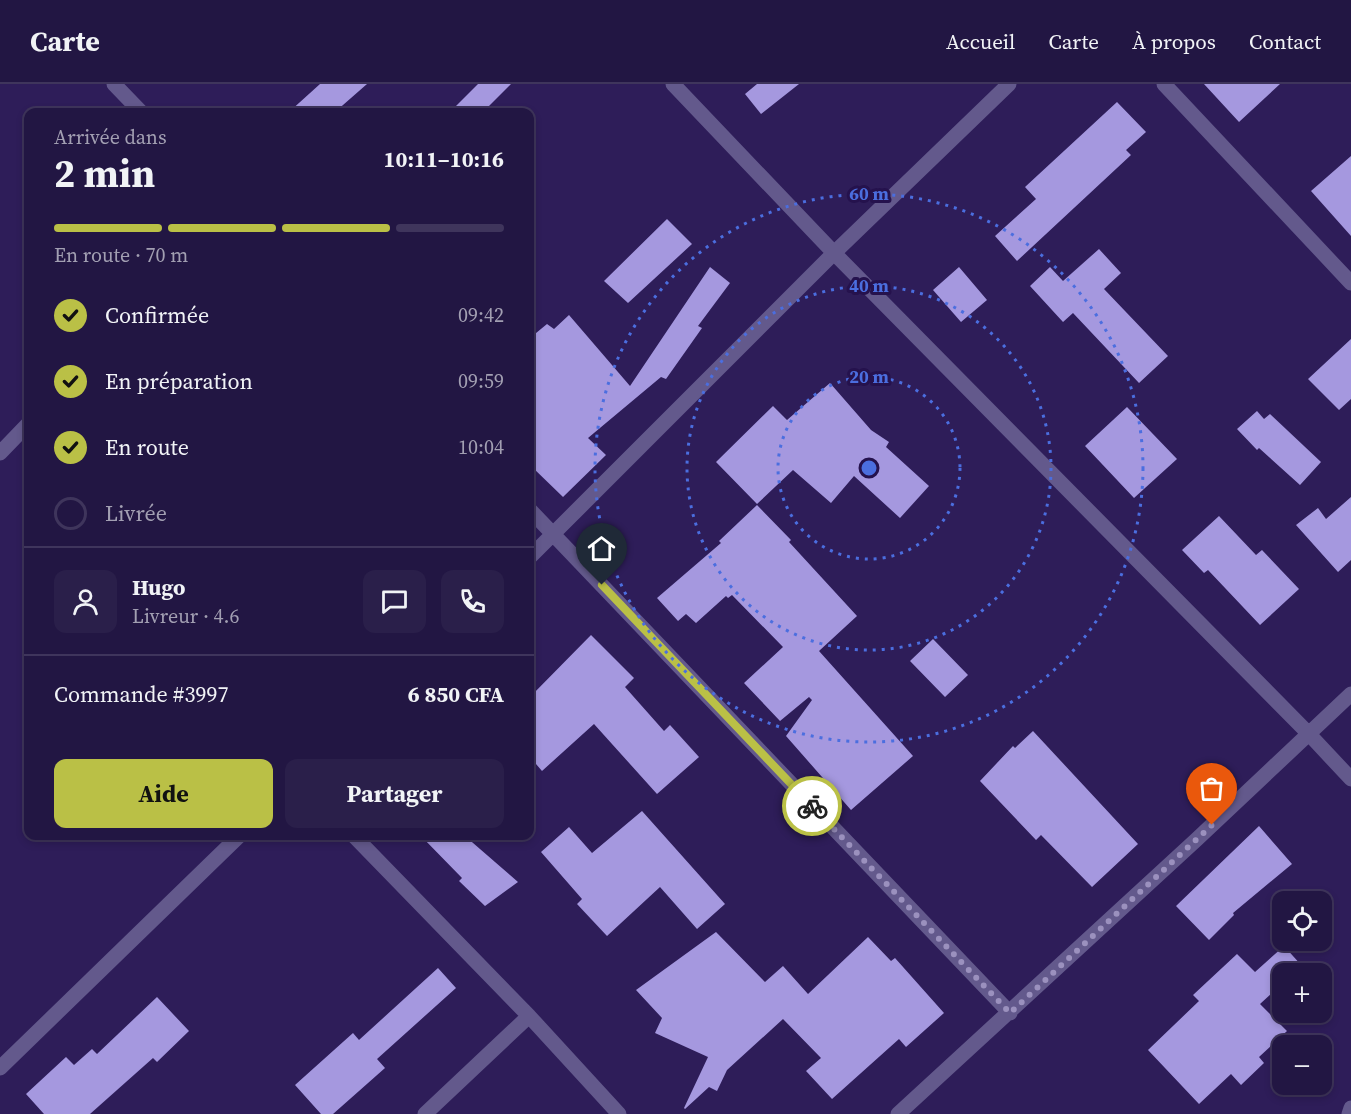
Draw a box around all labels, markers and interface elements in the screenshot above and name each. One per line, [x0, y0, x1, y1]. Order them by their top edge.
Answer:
text: Carte [30, 22, 100, 60]
text: Accueil [946, 27, 1015, 56]
text: Carte [1048, 27, 1099, 56]
text: À propos [1132, 27, 1216, 56]
text: Contact [1249, 27, 1321, 56]
text: Arrivée dans [54, 123, 167, 151]
text: 10:11–10:16 [384, 144, 504, 174]
text: 2 min [54, 147, 155, 200]
text: 60 m [849, 181, 889, 206]
text: En route · 70 m [54, 241, 188, 269]
text: 40 m [849, 273, 889, 298]
icon: check [54, 299, 87, 332]
text: Confirmée [105, 300, 209, 330]
text: 09:42 [458, 301, 504, 329]
text: 20 m [849, 364, 889, 389]
icon: check [54, 365, 87, 398]
text: En préparation [105, 366, 253, 396]
text: 09:59 [458, 367, 504, 395]
icon: check [54, 431, 87, 464]
text: En route [105, 432, 189, 462]
text: 10:04 [458, 433, 504, 461]
centre of rings [859, 458, 879, 478]
text: Livrée [105, 498, 167, 528]
pin [576, 523, 627, 585]
icon: home [585, 532, 618, 565]
button: person [54, 570, 117, 633]
button: chat [363, 570, 426, 633]
button: phone [441, 570, 504, 633]
text: Hugo [132, 572, 186, 602]
text: Livreur · 4.6 [132, 602, 240, 630]
text: Commande #3997 [54, 679, 228, 709]
text: 6 850 CFA [408, 679, 504, 709]
button: Aide [54, 759, 273, 828]
button: Partager [285, 759, 504, 828]
pin [1186, 763, 1237, 825]
icon: bag [1195, 772, 1228, 805]
courier [782, 776, 842, 836]
icon: bike [796, 790, 829, 823]
map controls [1272, 891, 1332, 1095]
button: locate [1272, 891, 1332, 951]
button: + [1272, 963, 1332, 1023]
button: − [1272, 1035, 1332, 1095]

